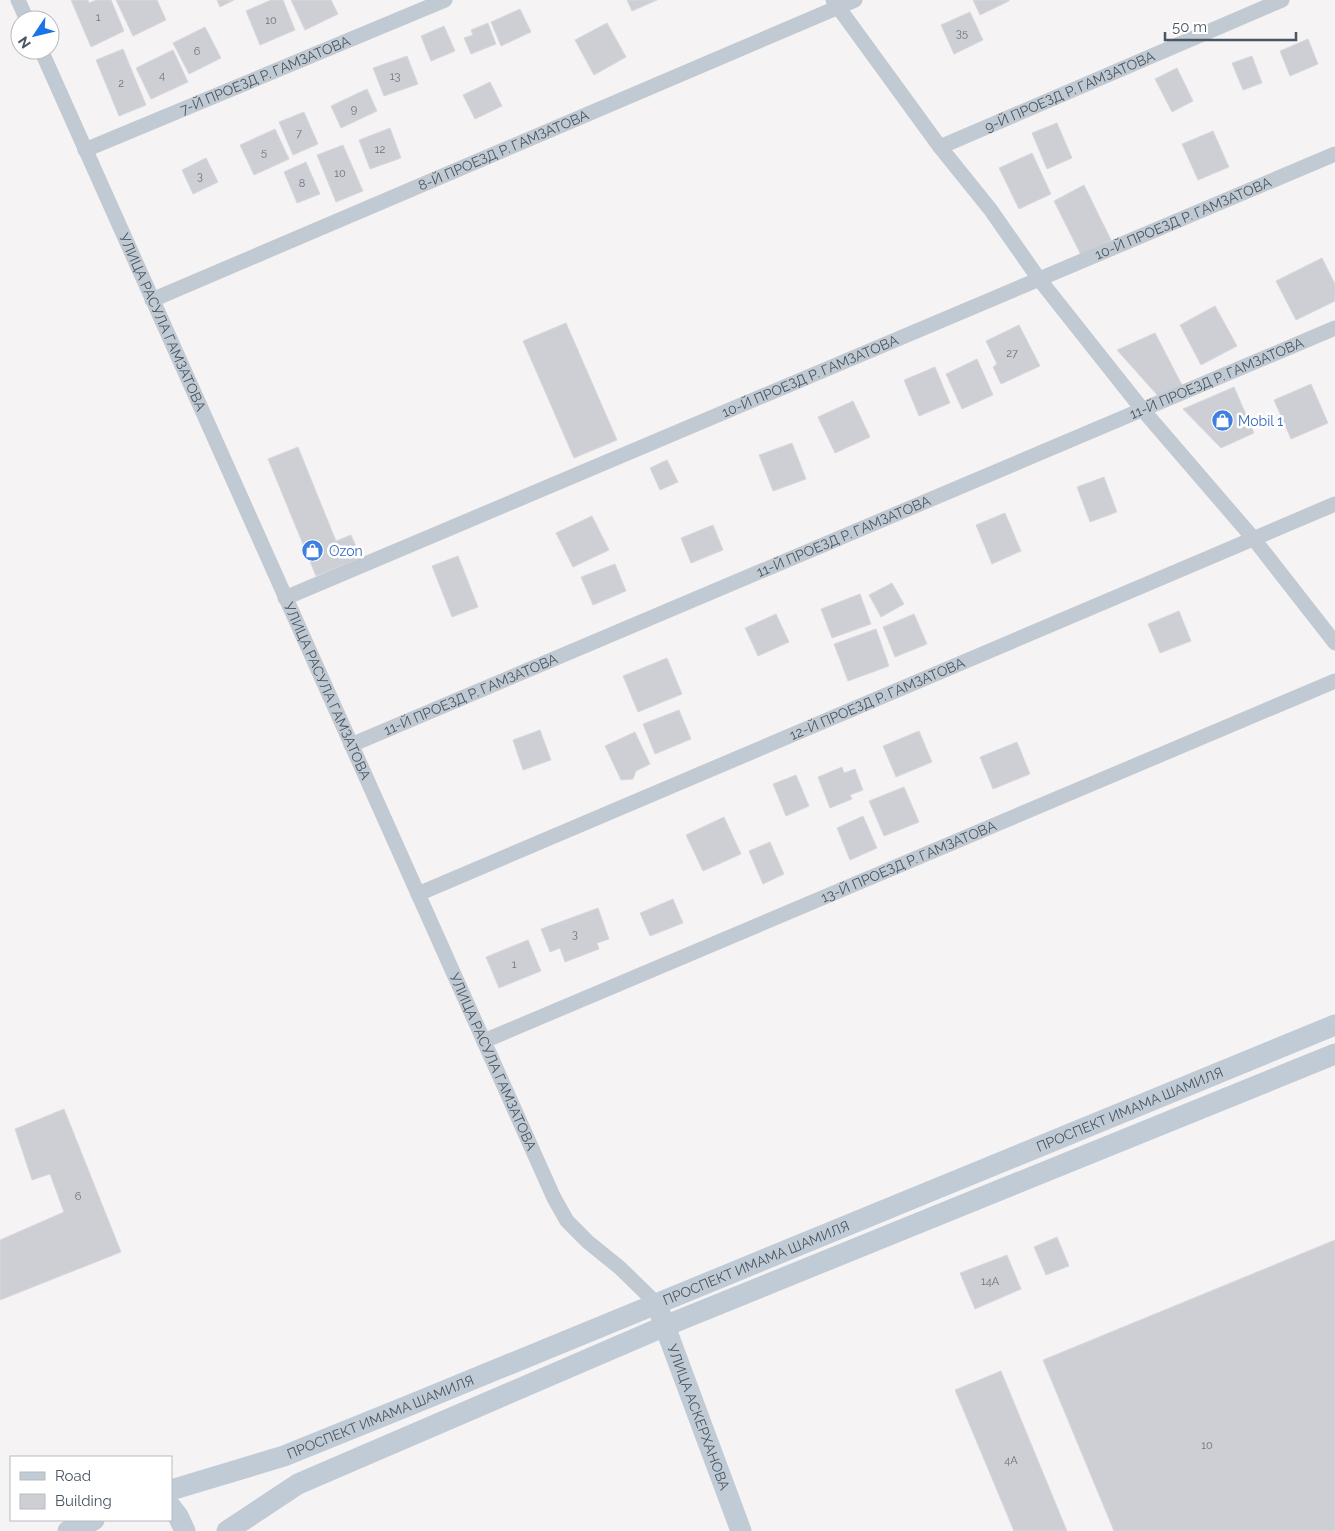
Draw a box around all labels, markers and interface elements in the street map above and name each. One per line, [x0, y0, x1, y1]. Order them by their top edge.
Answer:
north arrow [10, 10, 60, 60]
scale bar [1165, 10, 1296, 42]
house number: 1 [96, 11, 101, 24]
house number: 10 [265, 14, 277, 27]
text: 50 m [1172, 18, 1207, 36]
house number: 35 [956, 27, 968, 40]
street label: 7-Й ПРОЕЗД Р. ГАМЗАТОВА [178, 32, 353, 117]
text: N [15, 33, 34, 51]
house number: 6 [194, 45, 201, 58]
street label: 9-Й ПРОЕЗД Р. ГАМЗАТОВА [982, 48, 1158, 135]
house number: 4 [159, 69, 165, 82]
house number: 13 [390, 70, 400, 83]
house number: 2 [118, 77, 124, 90]
house number: 9 [351, 103, 357, 116]
street label: 8-Й ПРОЕЗД Р. ГАМЗАТОВА [416, 106, 591, 193]
house number: 7 [296, 127, 302, 140]
house number: 12 [375, 143, 385, 156]
house number: 5 [261, 146, 267, 159]
house number: 10 [334, 167, 346, 180]
house number: 3 [197, 170, 203, 183]
street label: 10-Й ПРОЕЗД Р. ГАМЗАТОВА [1092, 174, 1274, 263]
house number: 8 [299, 177, 305, 190]
street label: УЛИЦА РАСУЛА ГАМЗАТОВА [116, 231, 209, 414]
street label: 10-Й ПРОЕЗД Р. ГАМЗАТОВА [719, 331, 901, 420]
street label: 11-Й ПРОЕЗД Р. ГАМЗАТОВА [1127, 334, 1306, 422]
house number: 27 [1006, 347, 1018, 360]
shop icon: Mobil 1 [1210, 409, 1234, 433]
place label: Mobil 1 [1238, 413, 1283, 429]
street label: 11-Й ПРОЕЗД Р. ГАМЗАТОВА [754, 492, 933, 580]
shop icon: Ozon [301, 539, 325, 563]
place label: Ozon [329, 543, 363, 559]
street label: УЛИЦА РАСУЛА ГАМЗАТОВА [281, 600, 374, 783]
street label: 11-Й ПРОЕЗД Р. ГАМЗАТОВА [381, 650, 560, 738]
street label: 12-Й ПРОЕЗД Р. ГАМЗАТОВА [787, 654, 968, 743]
street label: 13-Й ПРОЕЗД Р. ГАМЗАТОВА [818, 817, 999, 906]
house number: 3 [572, 928, 578, 941]
house number: 1 [512, 958, 517, 971]
street label: УЛИЦА РАСУЛА ГАМЗАТОВА [446, 970, 540, 1153]
street label: ПРОСПЕКТ ИМАМА ШАМИЛЯ [1034, 1064, 1225, 1155]
house number: 6 [75, 1190, 82, 1203]
street label: ПРОСПЕКТ ИМАМА ШАМИЛЯ [660, 1217, 852, 1308]
house number: 14А [981, 1275, 1000, 1288]
street label: УЛИЦА АСКЕРХАНОВА [664, 1342, 733, 1493]
street label: ПРОСПЕКТ ИМАМА ШАМИЛЯ [285, 1372, 476, 1462]
house number: 10 [1201, 1439, 1213, 1452]
house number: 4А [1004, 1454, 1018, 1467]
legend [10, 1456, 172, 1521]
text: Road [55, 1467, 91, 1485]
text: Building [55, 1492, 112, 1510]

